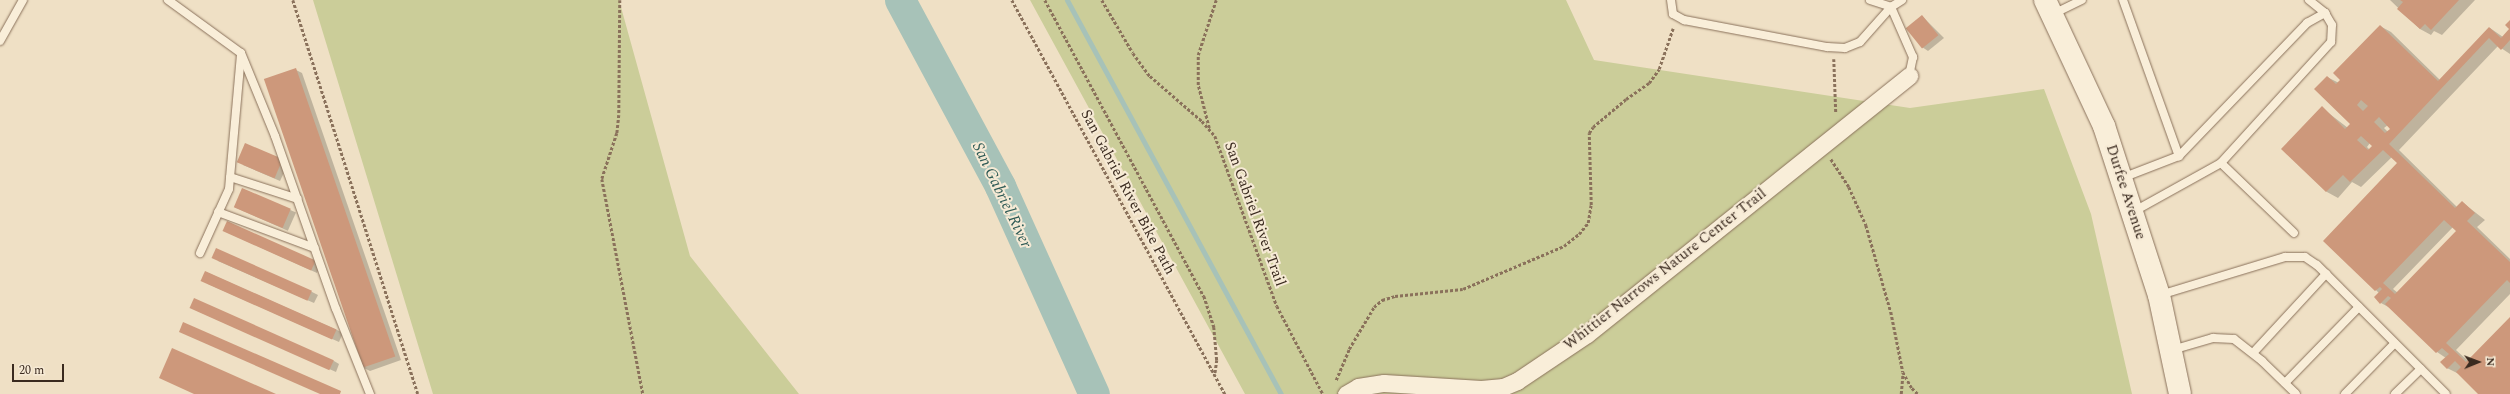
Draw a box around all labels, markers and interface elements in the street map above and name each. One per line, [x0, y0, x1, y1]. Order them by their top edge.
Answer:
street label: San Gabriel River Bike Path [1077, 106, 1179, 278]
water label: San Gabriel River [968, 139, 1036, 251]
street label: San Gabriel River Trail [1220, 139, 1290, 289]
street label: Durfee Avenue [2102, 142, 2150, 242]
street label: Whittier Narrows Nature Center Trail [1560, 184, 1770, 354]
north arrow [2458, 342, 2498, 382]
scale bar [14, 356, 66, 382]
text: N [2482, 357, 2499, 366]
text: 20 m [19, 361, 44, 380]

